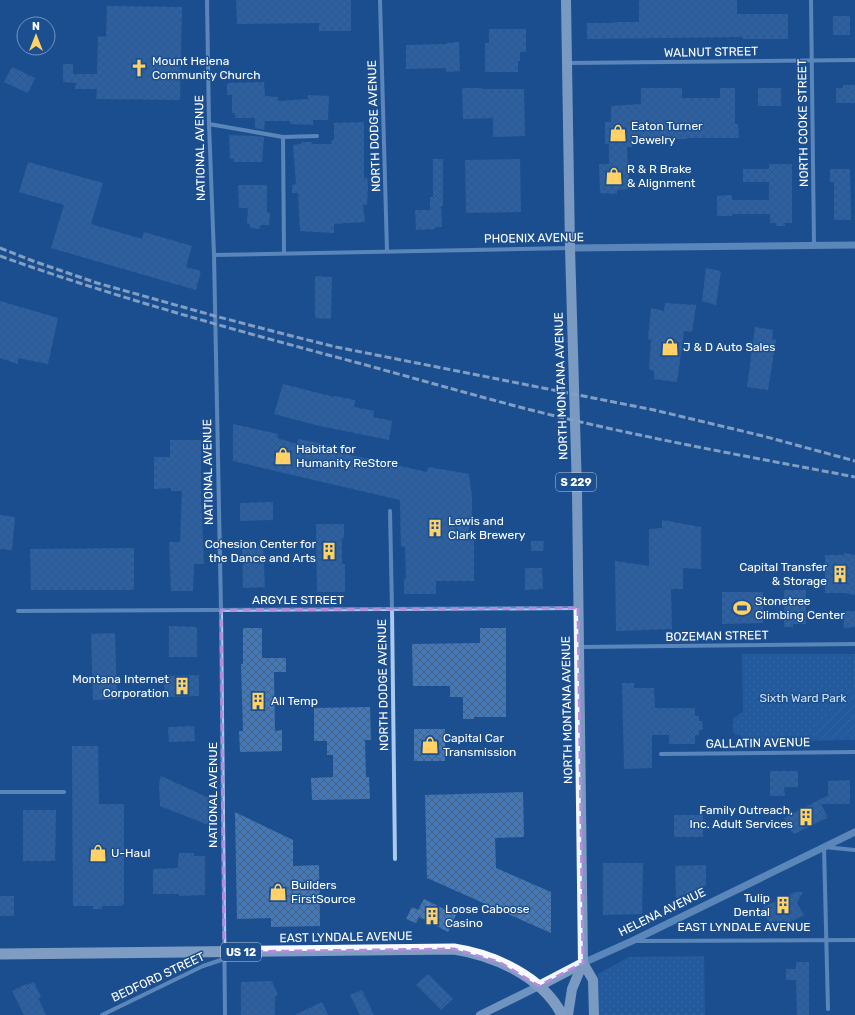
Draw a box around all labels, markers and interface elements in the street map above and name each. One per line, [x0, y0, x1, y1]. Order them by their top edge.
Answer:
north arrow [16, 16, 56, 56]
text: N [32, 20, 40, 33]
street label: WALNUT STREET [664, 44, 758, 60]
place label: Mount Helena Community Church [152, 54, 260, 82]
church icon: Mount Helena Community Church [129, 58, 149, 78]
street label: NORTH COOKE STREET [795, 59, 811, 187]
street label: NORTH DODGE AVENUE [365, 60, 383, 192]
street label: NATIONAL AVENUE [192, 95, 208, 201]
place label: Eaton Turner Jewelry [631, 119, 703, 147]
shop icon: Eaton Turner Jewelry [608, 123, 628, 143]
place label: R & R Brake & Alignment [627, 162, 696, 190]
shop icon: R & R Brake & Alignment [604, 166, 624, 186]
street label: PHOENIX AVENUE [484, 230, 584, 246]
street label: NORTH MONTANA AVENUE [551, 312, 571, 460]
shop icon: J & D Auto Sales [660, 337, 680, 357]
place label: J & D Auto Sales [683, 340, 775, 354]
street label: NATIONAL AVENUE [200, 419, 216, 525]
place label: Habitat for Humanity ReStore [296, 442, 398, 470]
shop icon: Habitat for Humanity ReStore [273, 446, 293, 466]
road number: S 229 [556, 473, 596, 491]
place label: Lewis and Clark Brewery [448, 514, 526, 542]
building icon: Lewis and Clark Brewery [425, 518, 445, 538]
place label: Cohesion Center for the Dance and Arts [205, 537, 316, 565]
building icon: Cohesion Center for the Dance and Arts [319, 541, 339, 561]
place label: Capital Transfer & Storage [739, 560, 827, 588]
building icon: Capital Transfer & Storage [830, 564, 850, 584]
street label: ARGYLE STREET [252, 593, 344, 607]
place label: Stonetree Climbing Center [755, 594, 845, 622]
sports icon: Stonetree Climbing Center [732, 598, 752, 618]
street label: NORTH DODGE AVENUE [375, 619, 391, 751]
street label: BOZEMAN STREET [665, 628, 769, 644]
street label: NORTH MONTANA AVENUE [559, 636, 575, 784]
place label: Montana Internet Corporation [72, 672, 169, 700]
building icon: Montana Internet Corporation [172, 676, 192, 696]
building icon: All Temp [248, 691, 268, 711]
park label: Sixth Ward Park [759, 691, 847, 705]
place label: All Temp [271, 694, 318, 708]
place label: Capital Car Transmission [443, 731, 516, 759]
shop icon: Capital Car Transmission [420, 735, 440, 755]
street label: GALLATIN AVENUE [706, 735, 810, 751]
street label: NATIONAL AVENUE [206, 742, 220, 848]
place label: Family Outreach, Inc. Adult Services [690, 803, 793, 831]
building icon: Family Outreach, Inc. Adult Services [796, 807, 816, 827]
shop icon: U-Haul [88, 843, 108, 863]
place label: U-Haul [111, 846, 150, 860]
place label: Builders FirstSource [291, 878, 356, 906]
shop icon: Builders FirstSource [268, 882, 288, 902]
street label: HELENA AVENUE [616, 885, 708, 939]
place label: Tulip Dental [734, 891, 770, 919]
building icon: Tulip Dental [773, 895, 793, 915]
place label: Loose Caboose Casino [445, 902, 530, 930]
building icon: Loose Caboose Casino [422, 906, 442, 926]
street label: EAST LYNDALE AVENUE [677, 920, 811, 934]
street label: EAST LYNDALE AVENUE [279, 929, 413, 945]
road number: US 12 [221, 943, 261, 961]
street label: BEDFORD STREET [109, 949, 207, 1005]

